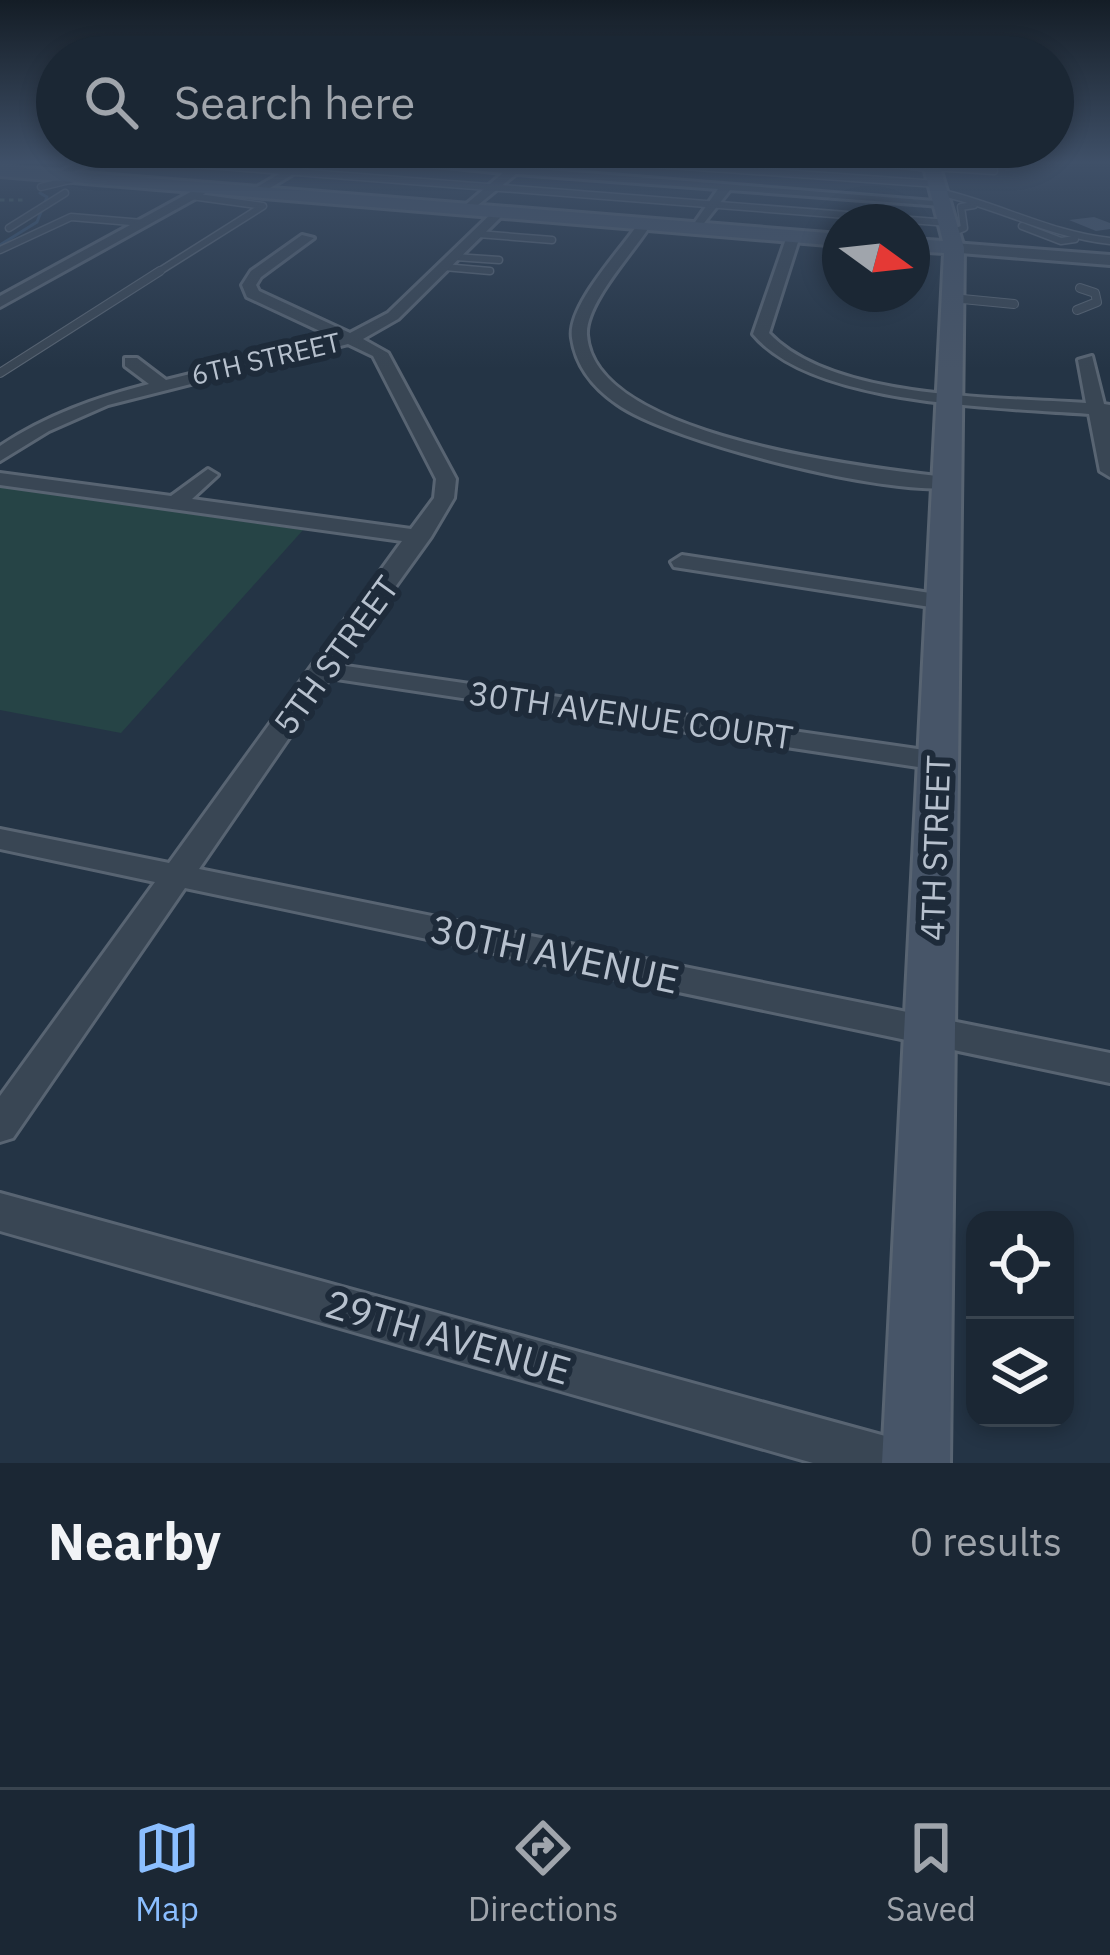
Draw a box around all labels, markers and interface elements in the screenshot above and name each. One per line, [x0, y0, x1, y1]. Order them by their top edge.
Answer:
search box [36, 36, 1074, 168]
icon: search [78, 69, 144, 135]
text: Search here [174, 73, 415, 131]
north arrow [822, 204, 930, 312]
street label: 6TH STREET [188, 323, 344, 392]
street label: 5TH STREET [264, 567, 408, 743]
street label: 30TH AVENUE COURT [466, 670, 796, 759]
street label: 4TH STREET [910, 754, 959, 942]
street label: 30TH AVENUE [426, 902, 684, 1005]
map controls [966, 1211, 1074, 1427]
button: locate [966, 1211, 1074, 1319]
street label: 29TH AVENUE [320, 1277, 577, 1396]
button: layers [966, 1319, 1074, 1427]
text: Nearby [48, 1508, 221, 1574]
text: 0 results [910, 1516, 1062, 1567]
tab: Map [134, 1815, 200, 1930]
tab: Directions [468, 1815, 618, 1930]
tab: Saved [886, 1815, 976, 1930]

